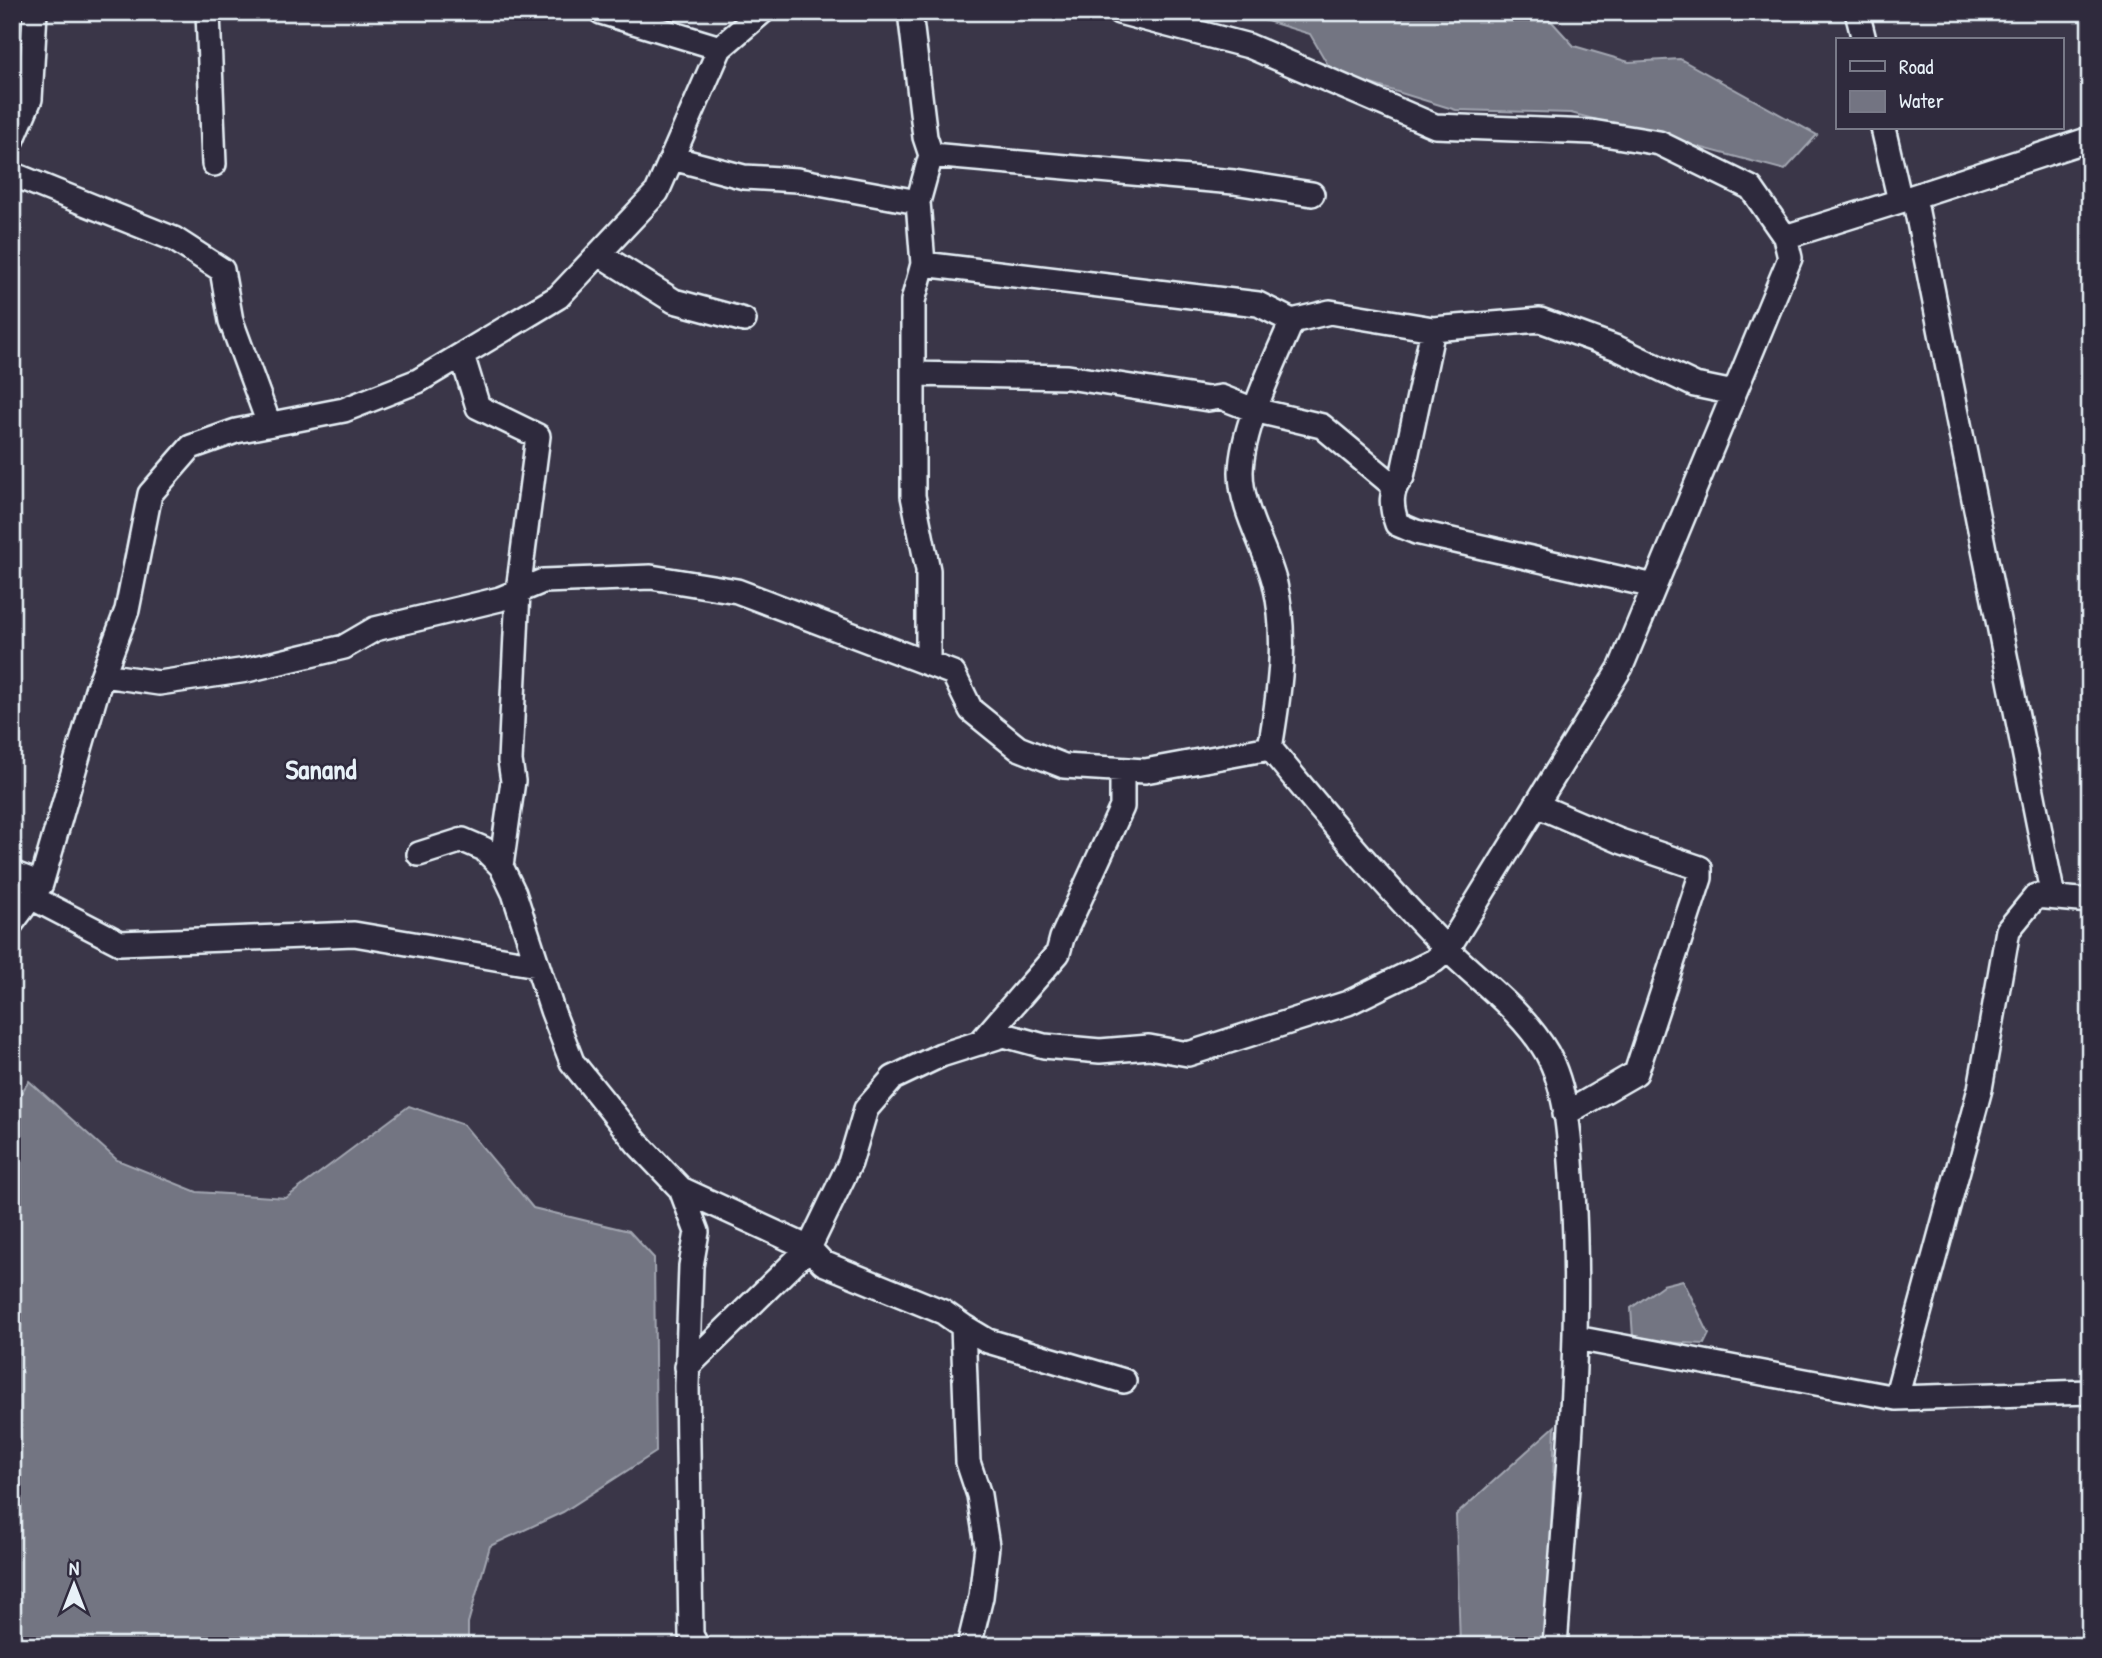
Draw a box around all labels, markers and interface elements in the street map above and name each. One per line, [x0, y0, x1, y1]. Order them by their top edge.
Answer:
legend [1836, 38, 2064, 130]
text: Road [1899, 52, 1933, 81]
text: Water [1899, 86, 1944, 115]
district label: Sanand [285, 750, 357, 788]
north arrow [38, 1550, 108, 1620]
text: N [69, 1555, 79, 1581]

